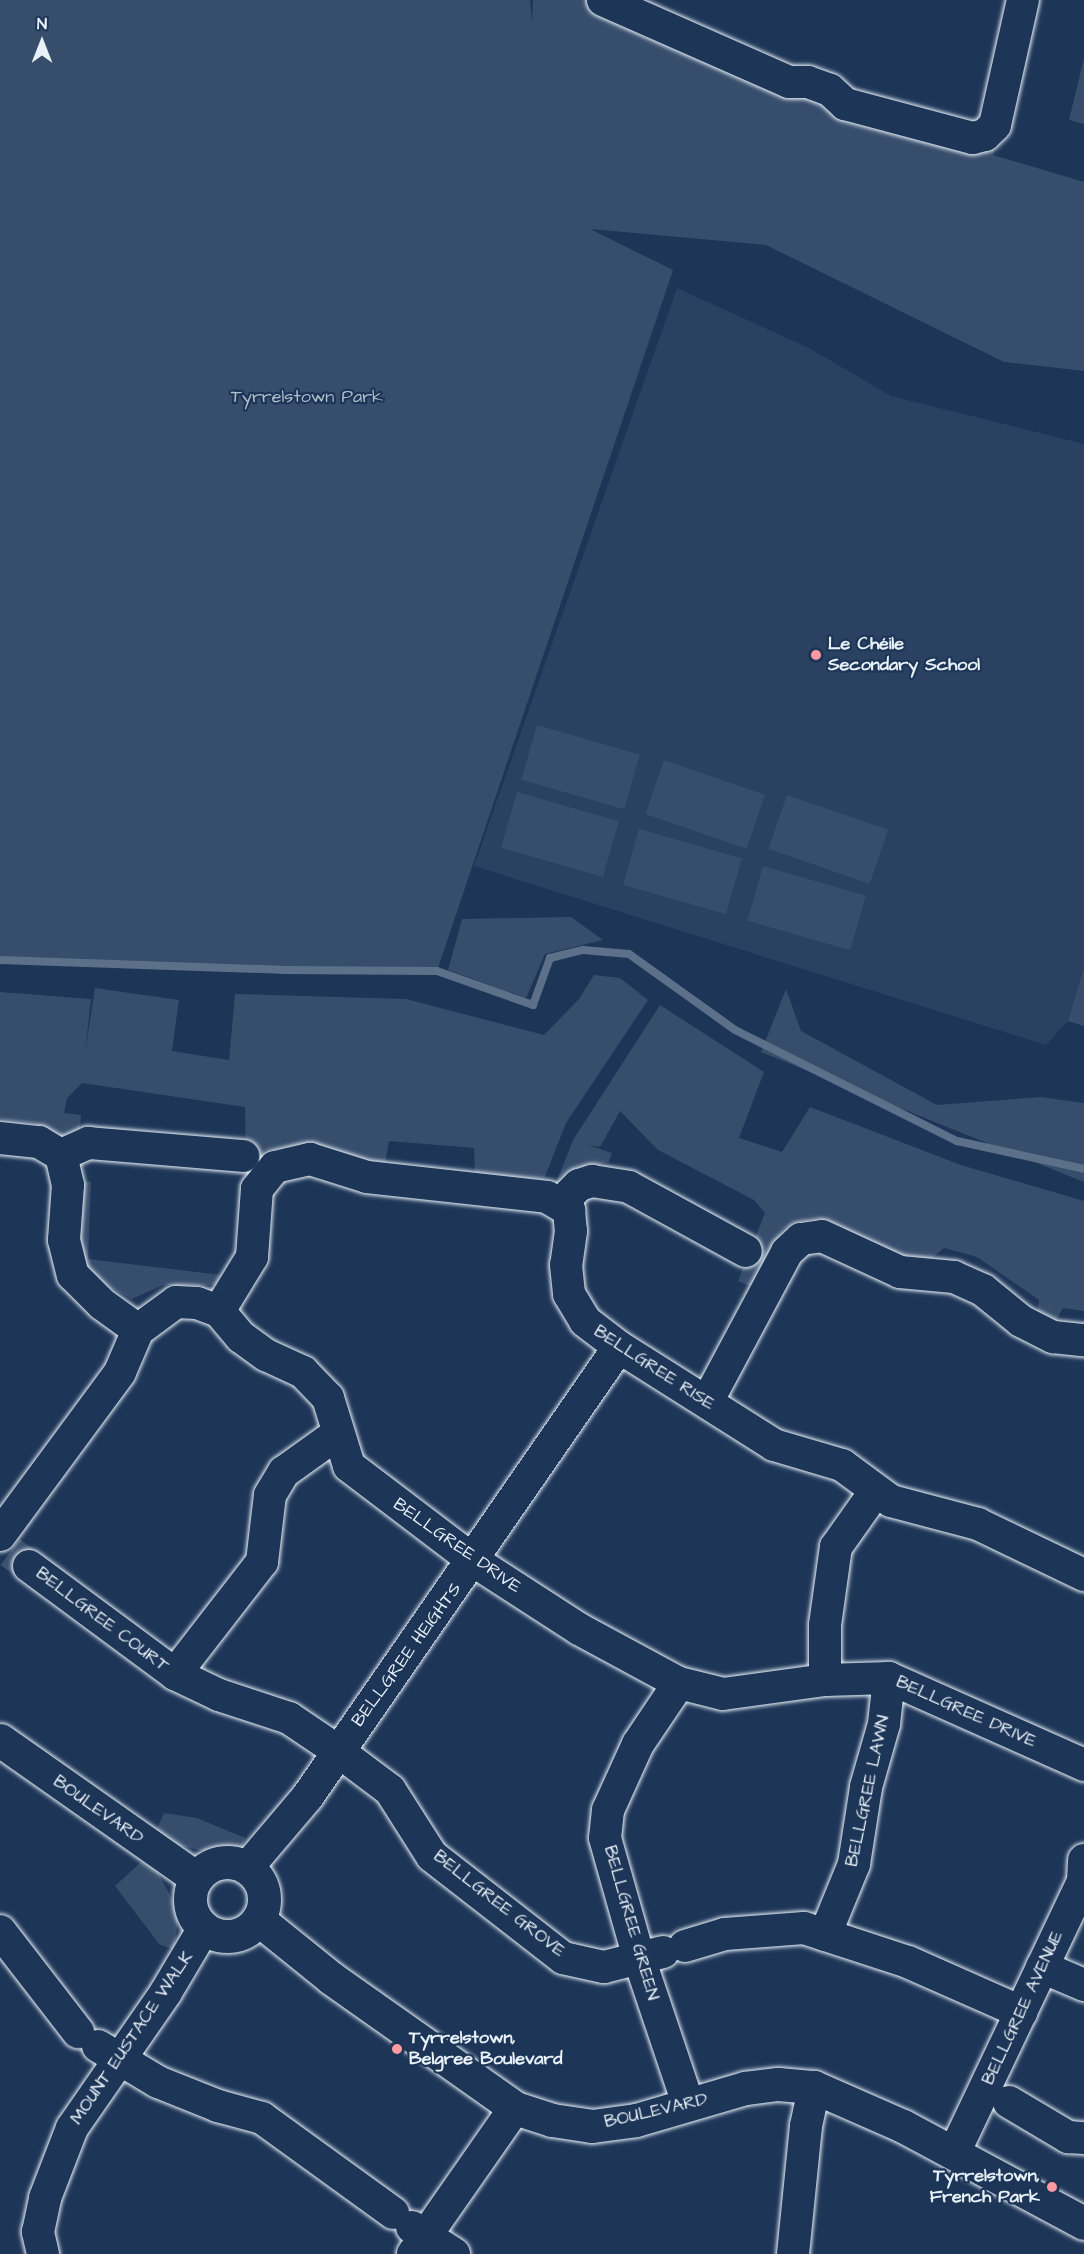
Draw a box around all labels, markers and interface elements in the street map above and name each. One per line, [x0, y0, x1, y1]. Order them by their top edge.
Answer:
north arrow [12, 12, 72, 72]
text: N [37, 13, 47, 35]
park label: Tyrrelstown Park [231, 386, 383, 408]
place label: Le Chéile Secondary School [828, 634, 980, 676]
marker: Le Chéile Secondary School [809, 648, 823, 662]
street label: BELLGREE RISE [589, 1321, 719, 1415]
street label: BELLGREE DRIVE [389, 1494, 525, 1598]
street label: BELLGREE COURT [31, 1563, 173, 1677]
street label: BELLGREE HEIGHTS [348, 1579, 466, 1731]
street label: BELLGREE DRIVE [892, 1671, 1040, 1753]
street label: BELLGREE LAWN [841, 1713, 895, 1869]
street label: BOULEVARD [49, 1771, 147, 1849]
street label: BELLGREE GREEN [599, 1843, 663, 2003]
street label: BELLGREE GROVE [429, 1846, 569, 1962]
street label: BELLGREE AVENUE [978, 1927, 1068, 2089]
street label: MOUNT EUSTACE WALK [66, 1947, 198, 2129]
place label: Tyrrelstown, Belgree Boulevard [409, 2028, 563, 2070]
marker: Tyrrelstown, Belgree Boulevard [390, 2042, 404, 2056]
street label: BOULEVARD [602, 2089, 710, 2133]
place label: Tyrrelstown, French Park [930, 2166, 1040, 2208]
marker: Tyrrelstown, French Park [1045, 2180, 1059, 2194]

